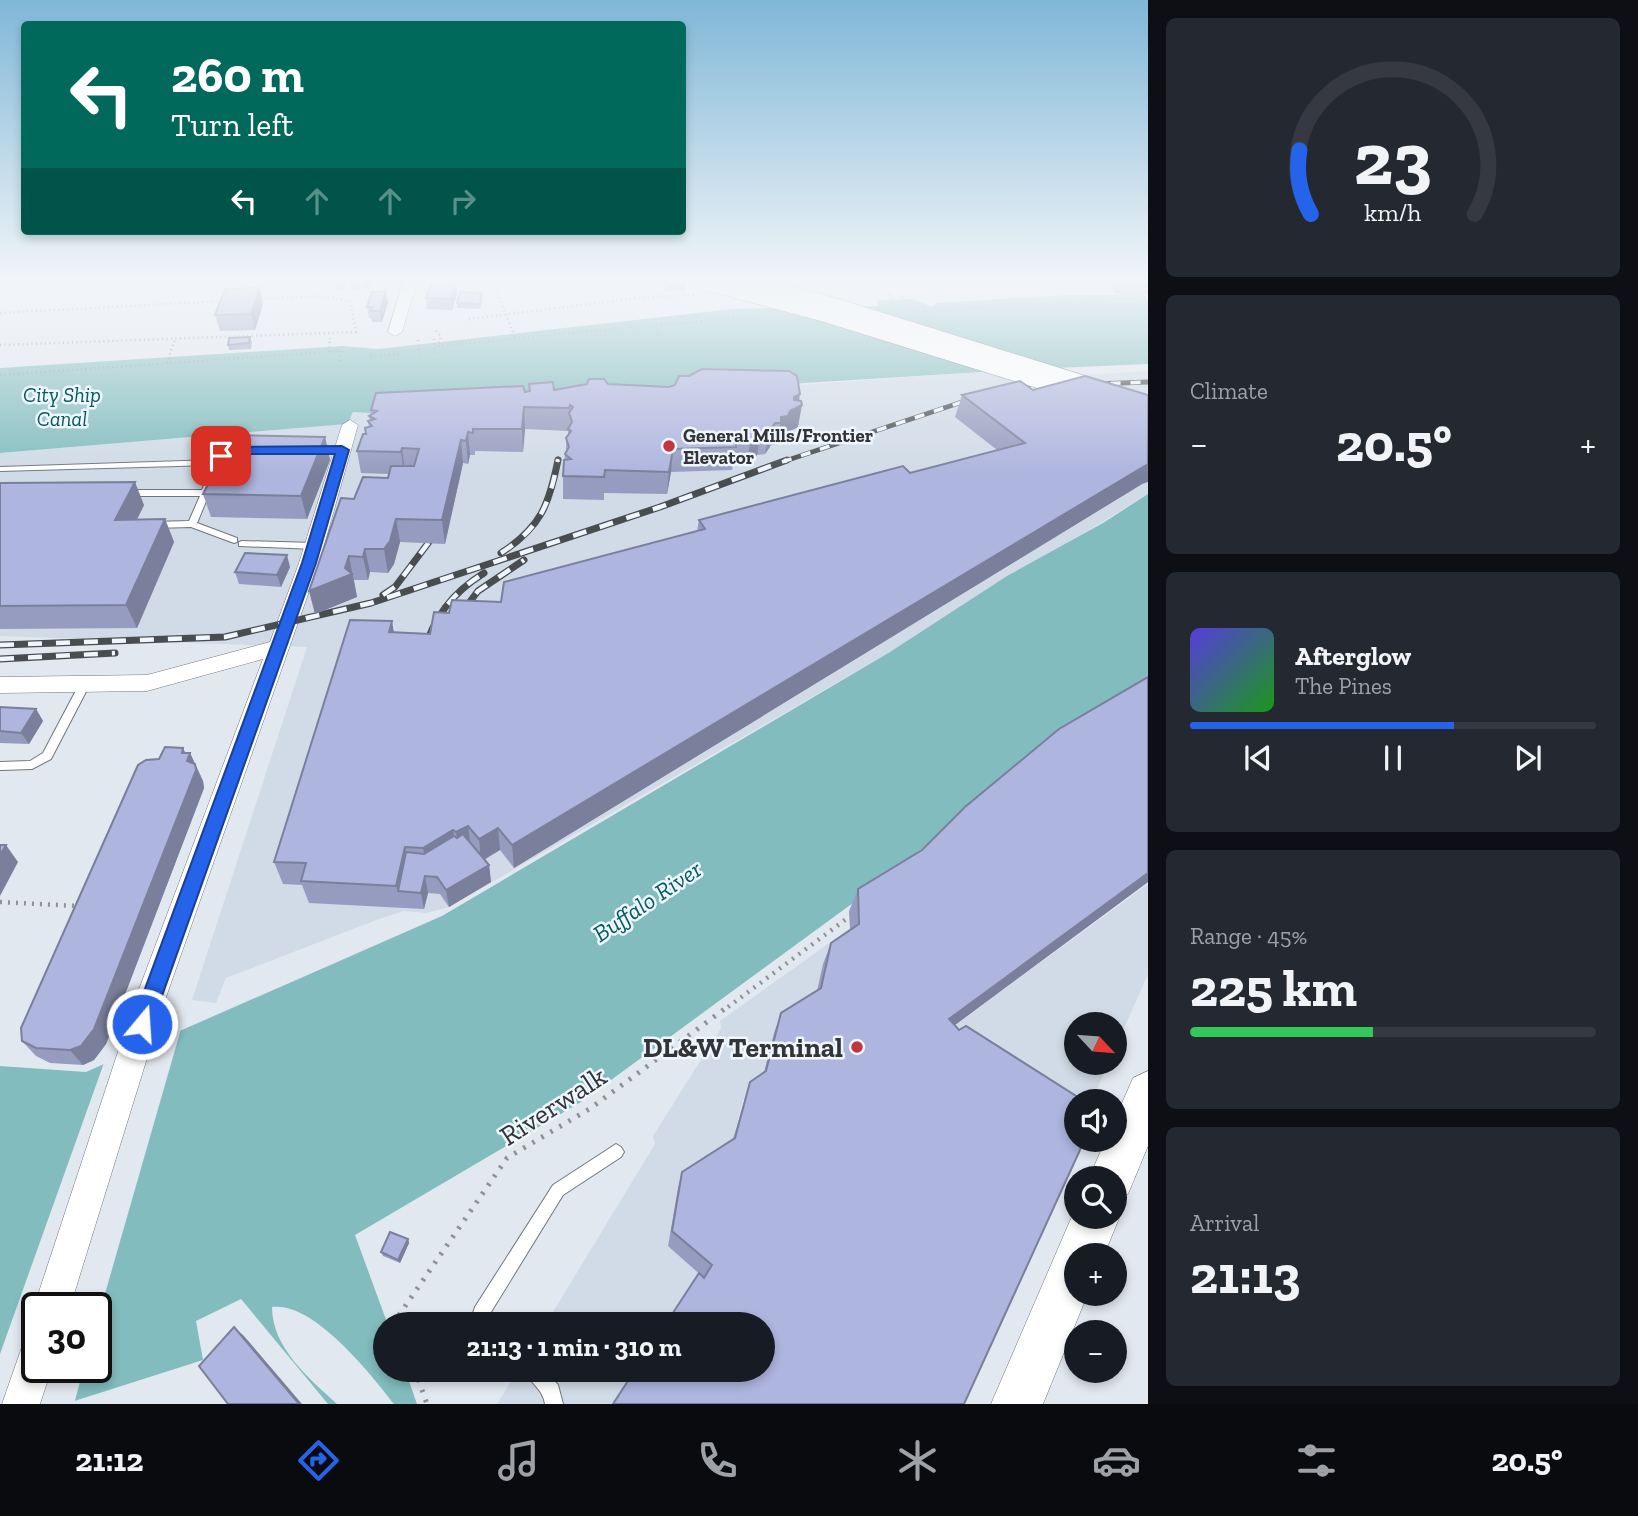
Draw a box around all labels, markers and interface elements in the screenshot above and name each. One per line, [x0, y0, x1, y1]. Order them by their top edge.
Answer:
text: 260 m [171, 46, 304, 105]
icon: left [56, 49, 147, 140]
text: Turn left [171, 106, 293, 144]
text: 23 [1354, 115, 1432, 203]
icon: left [225, 182, 263, 220]
icon: ahead [298, 182, 336, 220]
icon: ahead [371, 182, 409, 220]
icon: right [444, 182, 482, 220]
text: km/h [1364, 196, 1422, 226]
text: Climate [1190, 377, 1268, 405]
water label: City Ship Canal [23, 382, 101, 431]
text: 20.5° [1336, 412, 1452, 474]
text: − [1190, 421, 1208, 467]
text: + [1580, 421, 1596, 467]
place label: General Mills/Frontier Elevator [683, 424, 874, 469]
pin [191, 426, 251, 486]
icon: arrive [202, 437, 240, 475]
marker: General Mills/Frontier Elevator [661, 438, 677, 454]
text: Afterglow [1295, 640, 1411, 672]
text: The Pines [1295, 672, 1392, 700]
icon: previous [1239, 739, 1277, 777]
icon: pause [1374, 739, 1412, 777]
icon: next [1509, 739, 1547, 777]
water label: Buffalo River [587, 854, 707, 948]
text: Range · 45% [1190, 922, 1307, 950]
text: 225 km [1190, 957, 1357, 1019]
position arrow [105, 987, 179, 1061]
north arrow [1064, 1012, 1127, 1074]
map controls [1064, 1012, 1127, 1383]
place label: DL&W Terminal [643, 1031, 843, 1064]
marker: DL&W Terminal [849, 1039, 865, 1055]
street label: Riverwalk [494, 1059, 613, 1153]
button: sound [1064, 1089, 1127, 1152]
button: search [1064, 1166, 1127, 1229]
text: Arrival [1190, 1209, 1259, 1237]
button: + [1064, 1243, 1127, 1306]
text: 21:13 [1190, 1244, 1301, 1306]
speed limit sign: 30 [21, 1292, 112, 1383]
button: − [1064, 1320, 1127, 1383]
text: 21:13 · 1 min · 310 m [467, 1331, 682, 1363]
icon: directions [294, 1436, 343, 1485]
icon: music [494, 1436, 543, 1485]
icon: phone [693, 1436, 742, 1485]
icon: climate [893, 1436, 942, 1485]
icon: car [1092, 1436, 1141, 1485]
icon: filters [1292, 1436, 1341, 1485]
text: 21:12 [75, 1441, 143, 1479]
text: 20.5° [1491, 1441, 1563, 1479]

